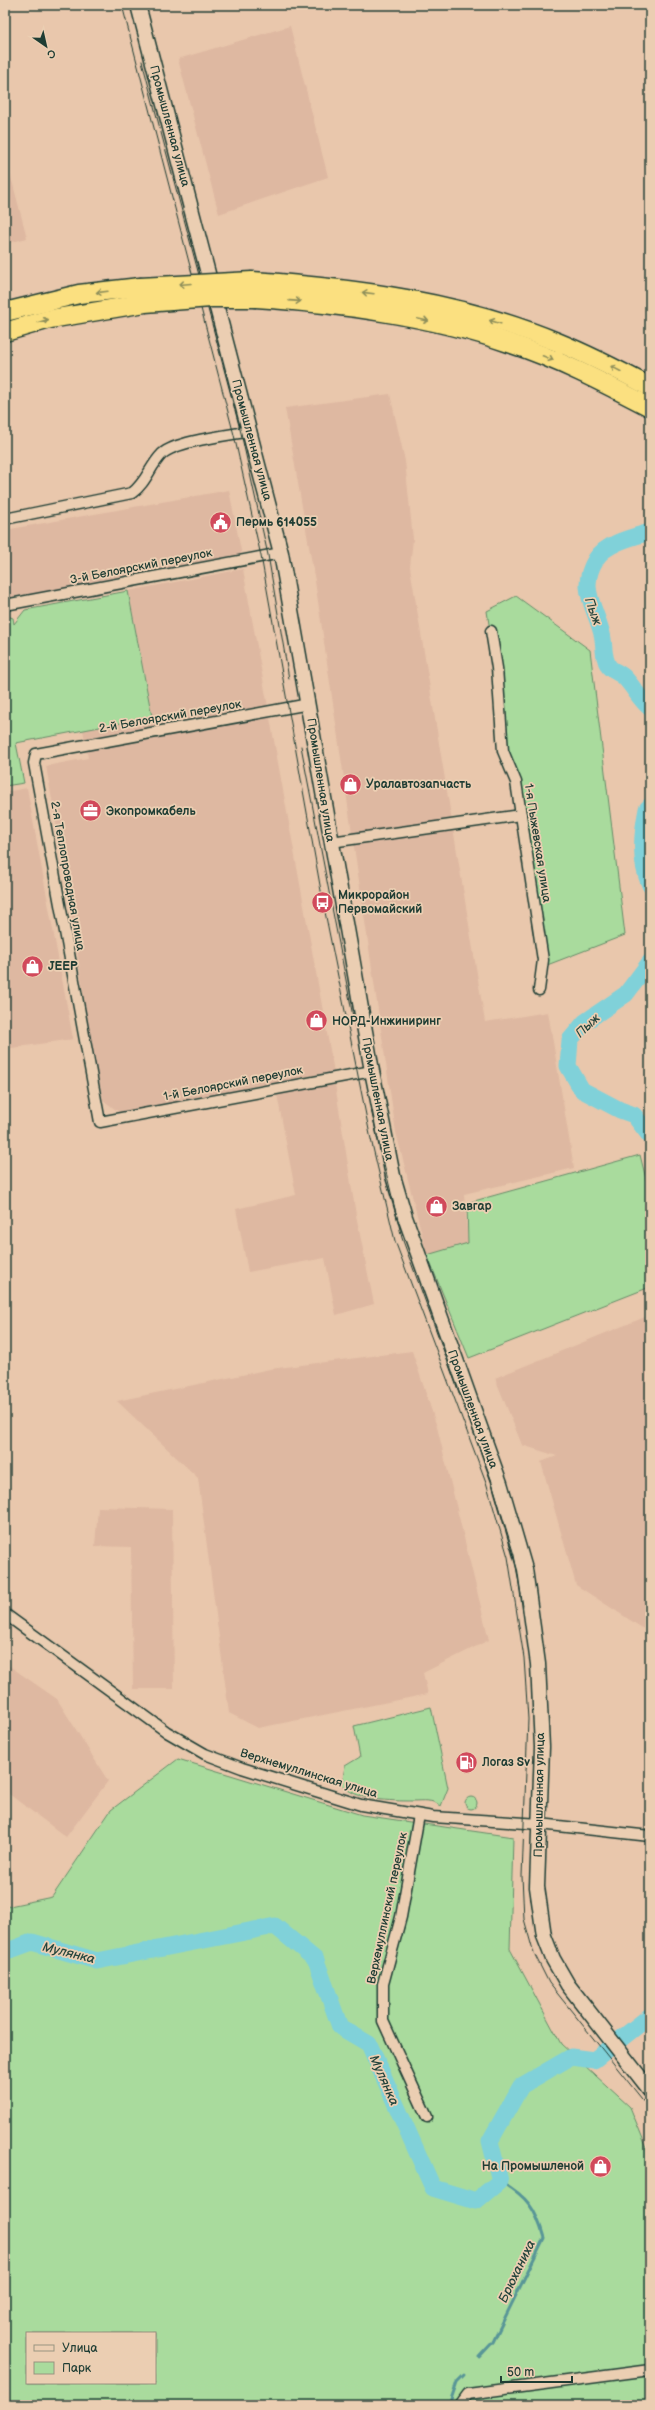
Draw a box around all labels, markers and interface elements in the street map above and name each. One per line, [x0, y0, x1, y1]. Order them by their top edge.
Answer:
north arrow [26, 26, 66, 66]
text: С [44, 46, 58, 62]
street label: Промышленная улица [146, 64, 193, 188]
one-way arrow [179, 280, 192, 287]
one-way arrow [96, 288, 109, 295]
one-way arrow [362, 289, 375, 297]
one-way arrow [288, 297, 301, 304]
one-way arrow [36, 317, 49, 325]
one-way arrow [416, 317, 429, 325]
one-way arrow [489, 317, 501, 325]
one-way arrow [541, 354, 553, 362]
one-way arrow [610, 365, 622, 372]
street label: Промышленная улица [228, 378, 275, 502]
public building icon: Пермь 614055 [207, 509, 233, 535]
place label: Пермь 614055 [236, 515, 317, 530]
street label: 3-й Белоярский переулок [69, 545, 214, 588]
water label: Пыж [581, 595, 606, 628]
street label: 2-й Белоярский переулок [98, 696, 243, 736]
street label: Промышленная улица [303, 717, 338, 843]
shop icon: Уралавтозапчасть [337, 771, 363, 797]
place label: Уралавтозапчасть [366, 777, 472, 792]
street label: 1-я Пыжевская улица [521, 783, 554, 904]
office icon: Экопромкабель [78, 798, 104, 824]
street label: 2-я Теплопроводная улица [47, 800, 88, 952]
place label: Экопромкабель [106, 804, 196, 819]
place label: Микрорайон Первомайский [338, 888, 422, 917]
bus stop icon: Микрорайон Первомайский [310, 889, 336, 915]
shop icon: JEEP [19, 953, 45, 979]
place label: JEEP [48, 959, 78, 974]
shop icon: НОРД-Инжиниринг [304, 1008, 330, 1034]
water label: Пыж [572, 1010, 604, 1041]
place label: НОРД-Инжиниринг [332, 1014, 441, 1029]
street label: Промышленная улица [358, 1036, 397, 1162]
street label: 1-й Белоярский переулок [162, 1062, 305, 1104]
shop icon: Завгар [424, 1193, 450, 1219]
place label: Завгар [452, 1199, 492, 1214]
street label: Промышленная улица [444, 1348, 501, 1471]
street label: Промышленная улица [531, 1732, 548, 1858]
street label: Верхнемуллинская улица [238, 1745, 379, 1802]
fuel station icon: Логаз Sv [454, 1749, 480, 1775]
place label: Логаз Sv [481, 1755, 530, 1770]
street label: Верхемуллинский переулок [364, 1830, 411, 1985]
water label: Мулянка [41, 1939, 97, 1967]
water label: Мулянка [366, 2053, 402, 2108]
shop icon: На Промышленой [587, 2153, 613, 2179]
place label: На Промышленой [482, 2159, 584, 2174]
water label: Брюханиха [495, 2237, 539, 2305]
legend [26, 2332, 156, 2384]
text: Улица [62, 2341, 98, 2356]
scale bar [501, 2358, 572, 2384]
text: Парк [62, 2361, 92, 2376]
text: 50 m [507, 2365, 534, 2380]

